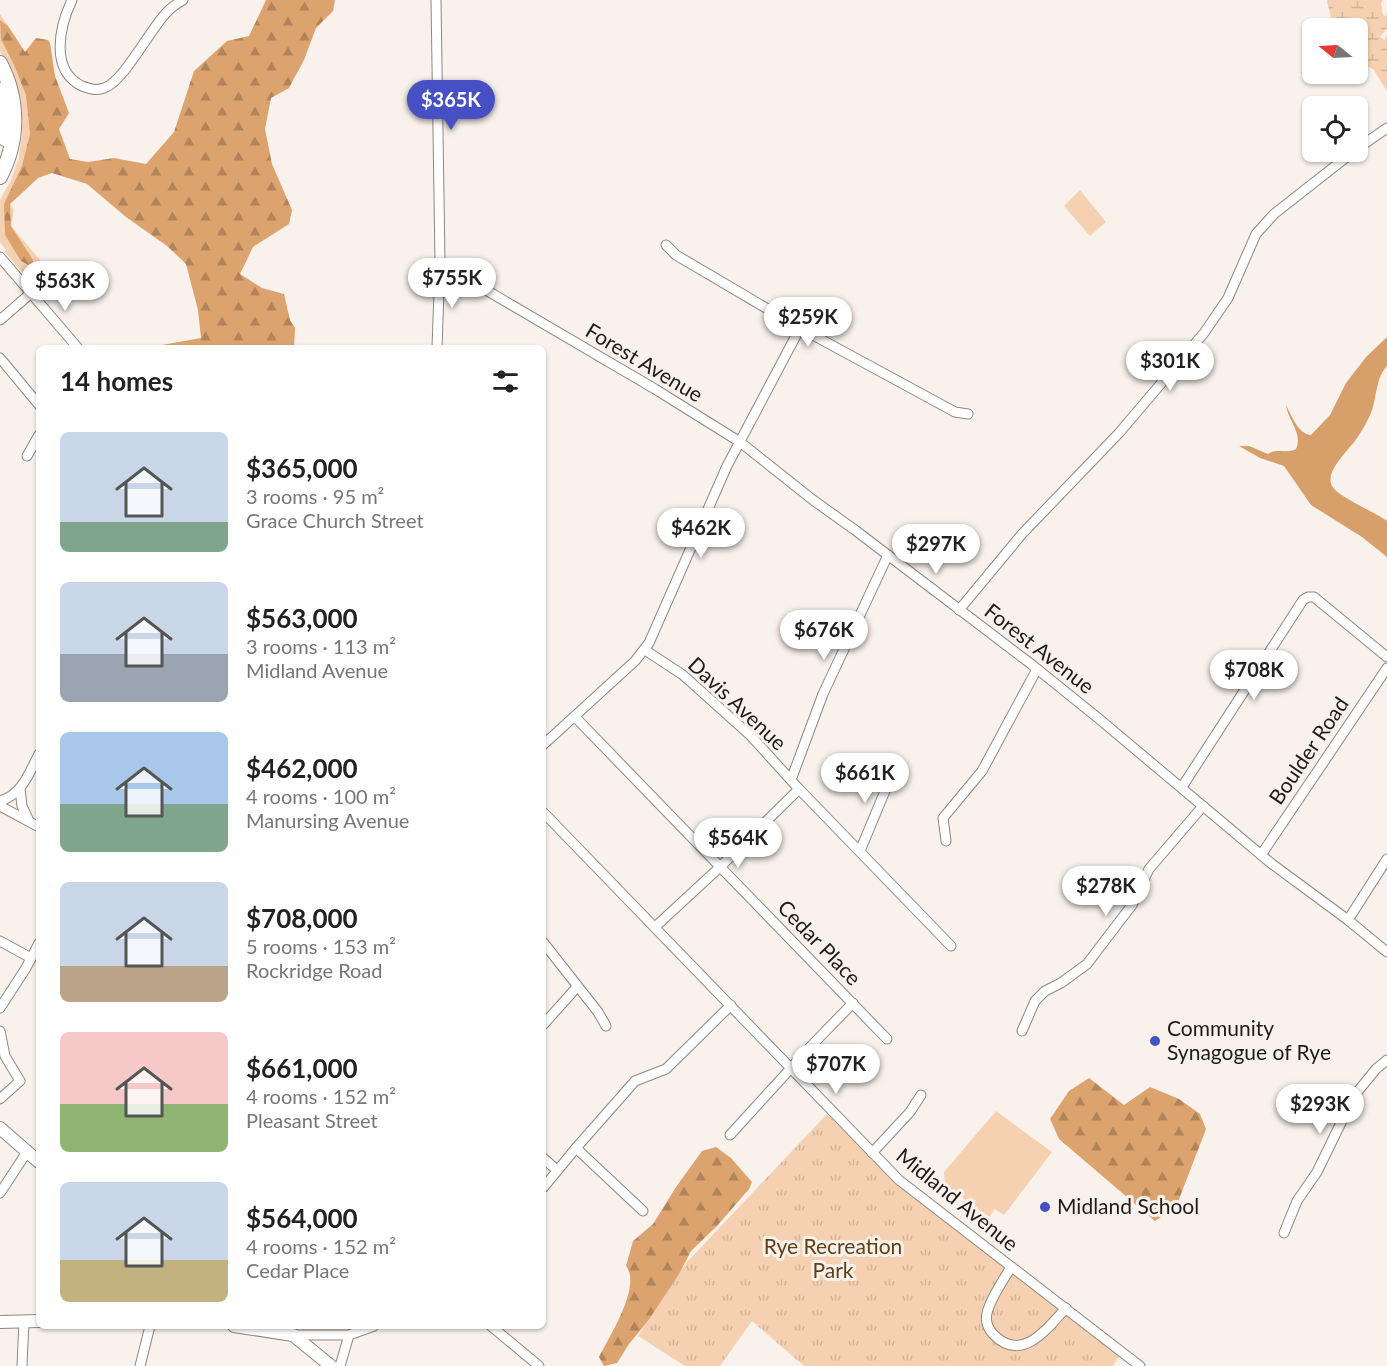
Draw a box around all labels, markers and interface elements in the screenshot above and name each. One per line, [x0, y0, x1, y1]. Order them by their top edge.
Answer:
north arrow [1302, 18, 1368, 84]
map controls [1302, 18, 1368, 162]
pin: $365K [409, 80, 493, 131]
text: $365K [421, 87, 481, 111]
button: locate [1302, 96, 1368, 162]
pin: $755K [410, 258, 494, 309]
pin: $563K [23, 261, 107, 312]
text: $755K [422, 265, 482, 289]
text: $563K [35, 268, 95, 292]
pin: $259K [766, 297, 850, 348]
text: $259K [778, 304, 838, 328]
street label: Forest Avenue [582, 317, 708, 406]
pin: $301K [1128, 341, 1212, 392]
text: $301K [1140, 348, 1200, 372]
text: 14 homes [60, 365, 173, 397]
icon: filters [489, 365, 522, 398]
text: $365,000 [246, 452, 358, 484]
icon: home [108, 456, 180, 528]
text: 3 rooms · 95 m² [246, 484, 384, 508]
text: Grace Church Street [246, 508, 424, 532]
pin: $462K [659, 508, 743, 559]
text: $462K [671, 515, 731, 539]
pin: $297K [894, 524, 978, 575]
text: $297K [906, 531, 966, 555]
street label: Forest Avenue [980, 597, 1100, 698]
text: $563,000 [246, 602, 358, 634]
icon: home [108, 606, 180, 678]
pin: $676K [782, 610, 866, 661]
text: $676K [794, 617, 854, 641]
text: 3 rooms · 113 m² [246, 634, 396, 658]
pin: $708K [1212, 650, 1296, 701]
street label: Davis Avenue [684, 651, 792, 755]
text: $708K [1224, 657, 1284, 681]
text: Midland Avenue [246, 658, 388, 682]
street label: Boulder Road [1263, 692, 1353, 809]
text: $462,000 [246, 752, 358, 784]
pin: $661K [823, 753, 907, 804]
icon: home [108, 756, 180, 828]
text: $661K [835, 760, 895, 784]
text: 4 rooms · 100 m² [246, 784, 396, 808]
text: Manursing Avenue [246, 808, 409, 832]
pin: $564K [696, 818, 780, 869]
text: $564K [708, 825, 768, 849]
pin: $278K [1064, 866, 1148, 917]
text: $278K [1076, 873, 1136, 897]
street label: Cedar Place [773, 894, 867, 990]
text: $708,000 [246, 902, 358, 934]
icon: home [108, 906, 180, 978]
text: 5 rooms · 153 m² [246, 934, 396, 958]
text: Rockridge Road [246, 958, 383, 982]
place label: Community Synagogue of Rye [1167, 1015, 1331, 1064]
marker: Community Synagogue of Rye [1148, 1034, 1162, 1048]
pin: $707K [794, 1044, 878, 1095]
text: $707K [806, 1051, 866, 1075]
text: $661,000 [246, 1052, 358, 1084]
icon: home [108, 1056, 180, 1128]
text: 4 rooms · 152 m² [246, 1084, 396, 1108]
pin: $293K [1278, 1084, 1362, 1135]
text: $293K [1290, 1091, 1350, 1115]
text: Pleasant Street [246, 1108, 378, 1132]
street label: Midland Avenue [892, 1142, 1024, 1256]
place label: Midland School [1057, 1193, 1199, 1218]
marker: Midland School [1038, 1200, 1052, 1214]
text: $564,000 [246, 1202, 358, 1234]
icon: home [108, 1206, 180, 1278]
park label: Rye Recreation Park [764, 1233, 902, 1282]
text: 4 rooms · 152 m² [246, 1234, 396, 1258]
text: Cedar Place [246, 1258, 349, 1282]

